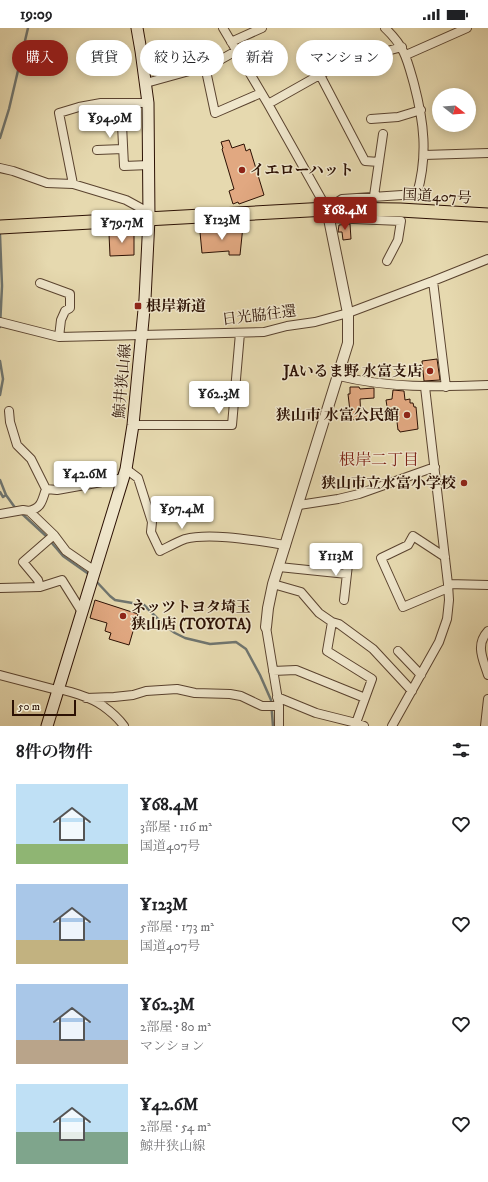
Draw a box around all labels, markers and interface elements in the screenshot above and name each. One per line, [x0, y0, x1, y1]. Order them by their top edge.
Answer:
text: 19:09 [20, 5, 52, 24]
chip: 購入 [12, 40, 68, 76]
chip: 賃貸 [76, 40, 132, 76]
chip: 絞り込み [140, 40, 224, 76]
chip: 新着 [232, 40, 288, 76]
chip: マンション [296, 40, 393, 76]
north arrow [432, 88, 476, 132]
map controls [432, 88, 476, 132]
pin: ¥94.9M [77, 105, 143, 139]
text: ¥94.9M [88, 110, 132, 126]
place label: イエローハット [250, 161, 354, 180]
marker: イエローハット [237, 165, 247, 175]
street label: 国道407号 [402, 185, 472, 208]
pin: ¥68.4M [312, 197, 378, 231]
text: ¥68.4M [323, 202, 367, 218]
pin: ¥123M [194, 207, 250, 241]
pin: ¥79.7M [89, 210, 155, 244]
text: ¥123M [204, 212, 240, 228]
text: ¥79.7M [100, 215, 144, 231]
place label: 根岸新道 [146, 297, 206, 316]
marker: 根岸新道 [133, 301, 143, 311]
street label: 日光脇往還 [221, 301, 297, 329]
street label: 鯨井狭山線 [110, 343, 135, 419]
place label: JAいるま野 水富支店 [281, 362, 422, 381]
marker: JAいるま野 水富支店 [425, 366, 435, 376]
pin: ¥62.3M [186, 381, 252, 415]
text: ¥62.3M [198, 386, 240, 402]
place label: 狭山市 水富公民館 [276, 406, 399, 425]
marker: 狭山市 水富公民館 [402, 410, 412, 420]
district label: 根岸二丁目 [339, 450, 419, 470]
pin: ¥42.6M [52, 461, 118, 495]
text: ¥42.6M [63, 466, 107, 482]
place label: 狭山市立水富小学校 [321, 474, 456, 493]
marker: 狭山市立水富小学校 [459, 478, 469, 488]
pin: ¥97.4M [149, 496, 215, 530]
text: ¥97.4M [160, 501, 204, 517]
pin: ¥113M [308, 543, 364, 577]
text: ¥113M [318, 548, 354, 564]
place label: ネッツトヨタ埼玉 狭山店 (TOYOTA) [131, 598, 251, 634]
marker: ネッツトヨタ埼玉 狭山店 (TOYOTA) [118, 611, 128, 621]
scale bar [12, 698, 76, 717]
text: 50 m [18, 700, 40, 714]
icon: filters [450, 739, 472, 761]
text: 8件の物件 [16, 741, 93, 763]
text: ¥68.4M [140, 794, 198, 816]
icon: home [48, 800, 96, 848]
icon: heart [450, 813, 472, 835]
text: 3部屋 · 116 m² [140, 819, 212, 835]
text: 国道407号 [140, 838, 200, 854]
text: ¥123M [140, 894, 188, 916]
icon: home [48, 900, 96, 948]
icon: heart [450, 913, 472, 935]
text: 5部屋 · 173 m² [140, 919, 214, 935]
text: 国道407号 [140, 938, 200, 954]
text: ¥62.3M [140, 994, 195, 1016]
icon: home [48, 1000, 96, 1048]
icon: heart [450, 1013, 472, 1035]
text: 2部屋 · 80 m² [140, 1019, 211, 1035]
text: マンション [140, 1038, 204, 1054]
text: ¥42.6M [140, 1094, 198, 1116]
icon: home [48, 1100, 96, 1148]
icon: heart [450, 1113, 472, 1135]
text: 2部屋 · 54 m² [140, 1119, 211, 1135]
text: 鯨井狭山線 [140, 1138, 205, 1154]

